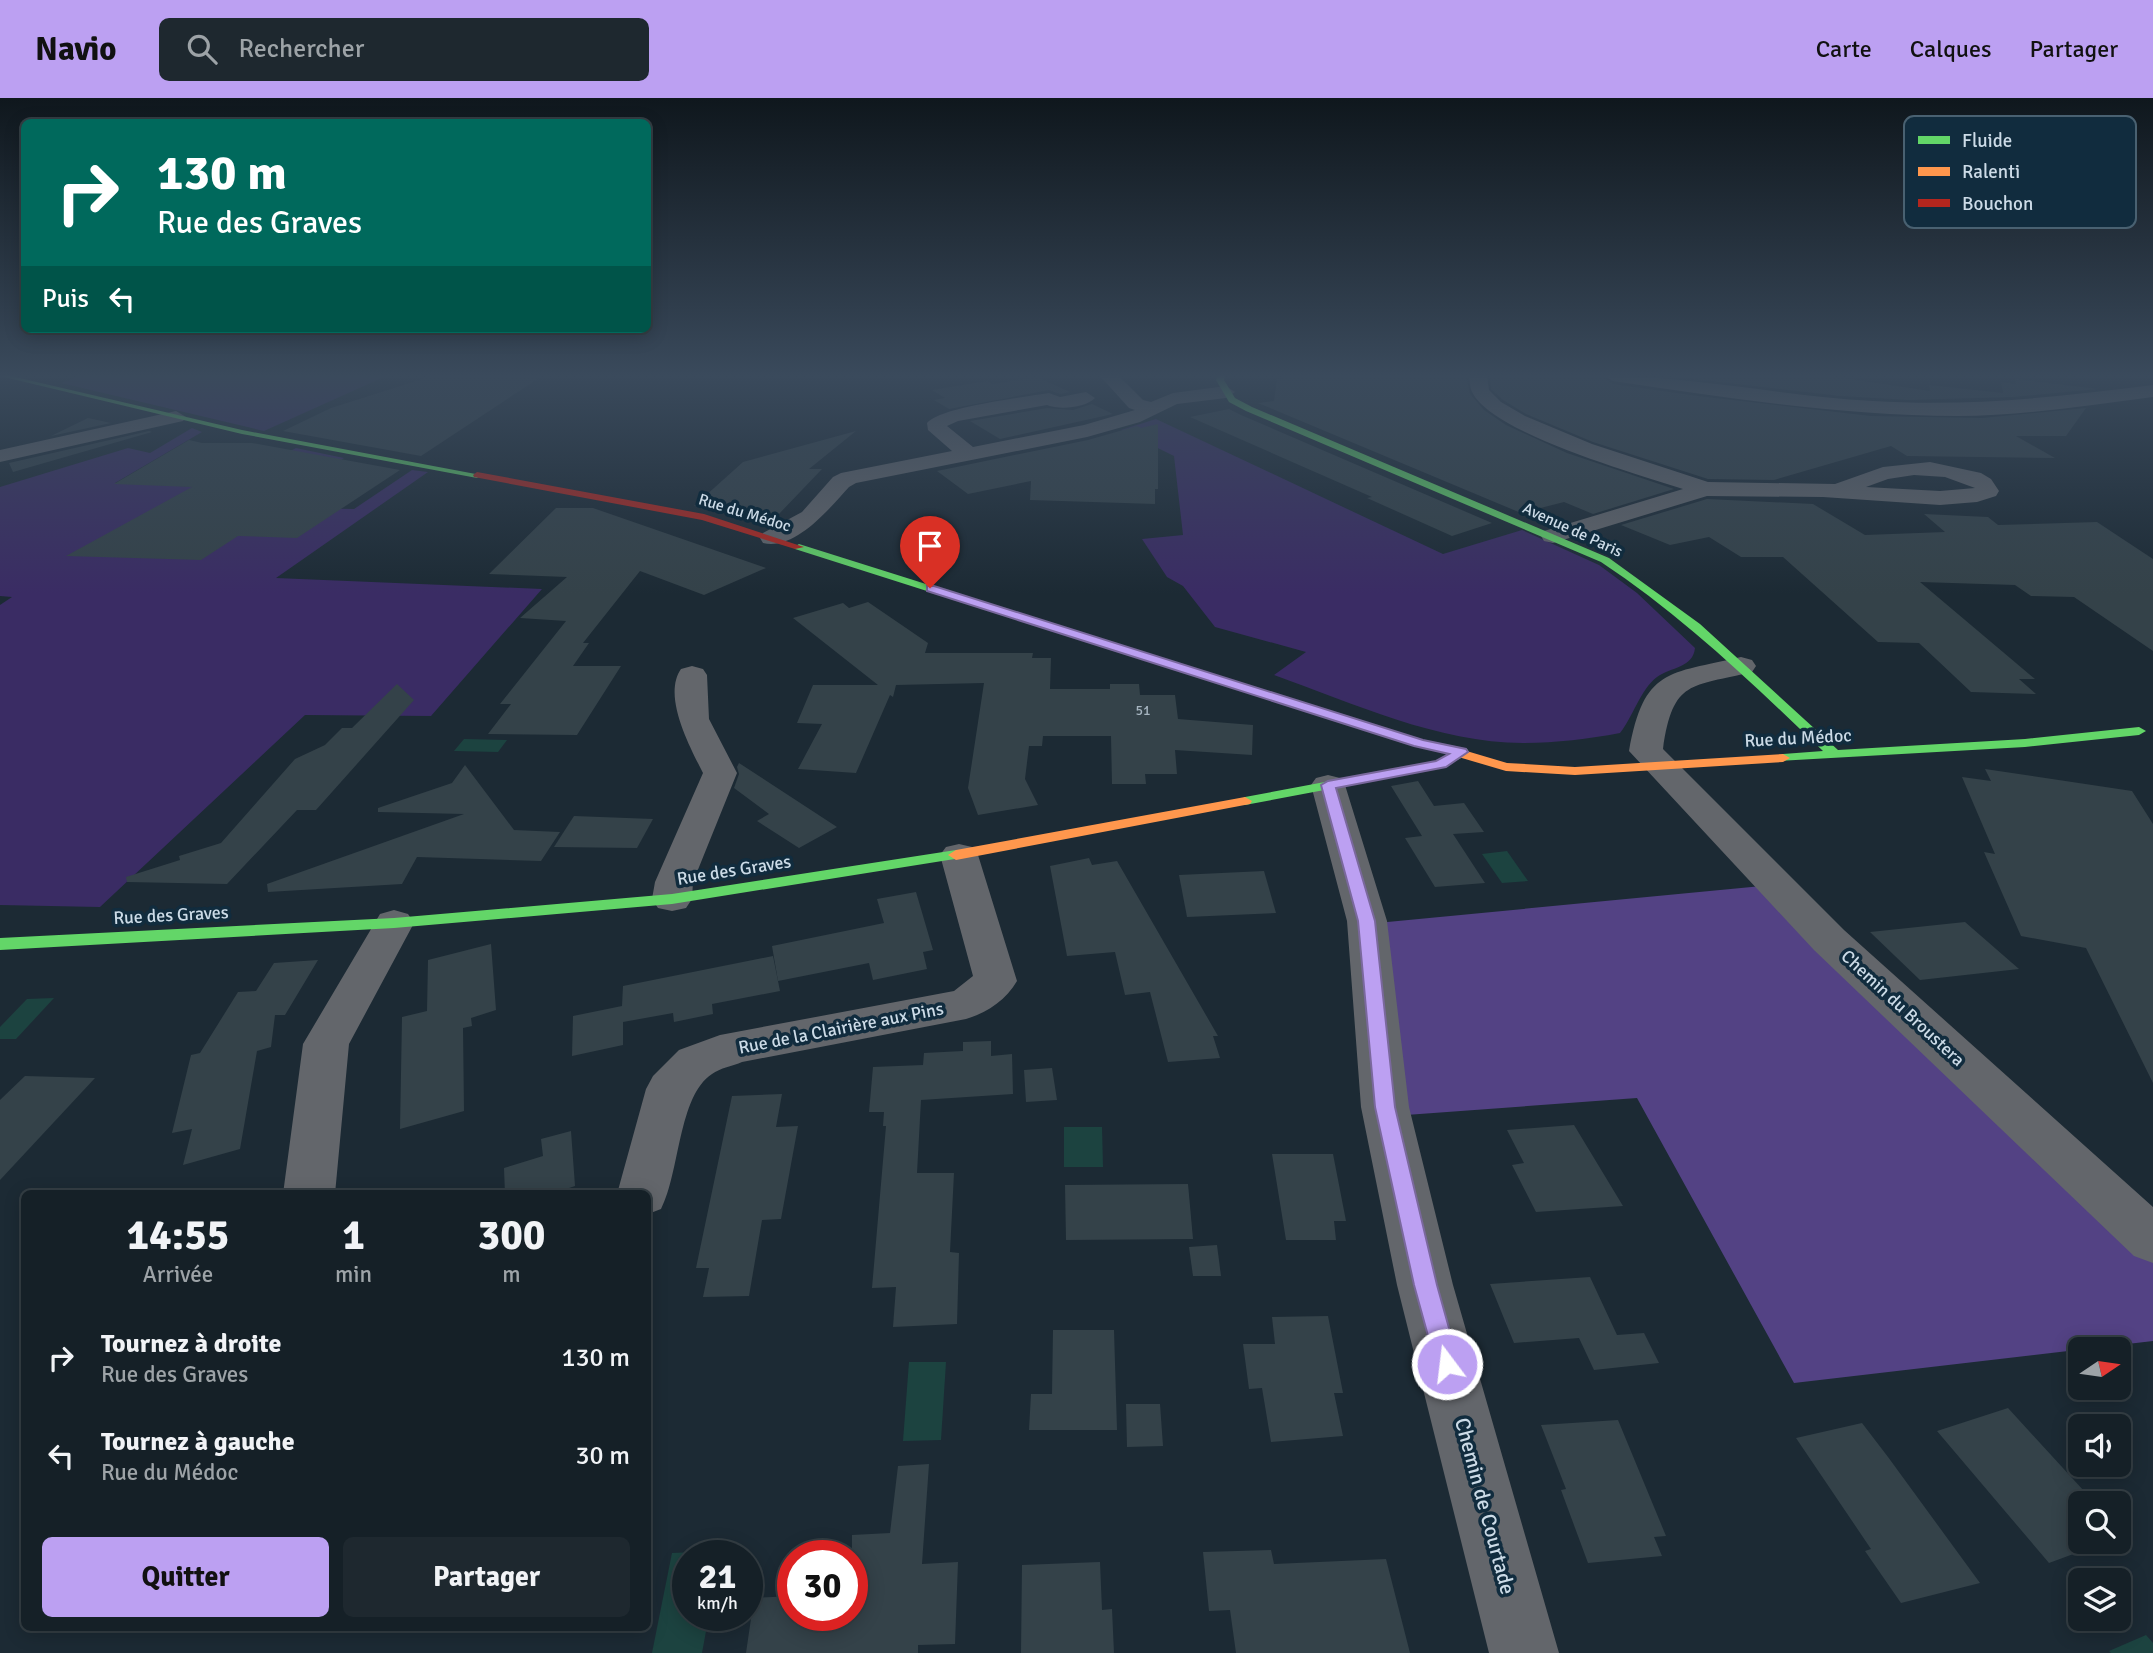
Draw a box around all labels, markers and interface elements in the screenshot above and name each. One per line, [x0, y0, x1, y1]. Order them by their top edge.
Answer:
search box [159, 18, 649, 81]
text: Navio [35, 29, 117, 70]
icon: search [183, 30, 221, 68]
text: Rechercher [239, 33, 364, 65]
text: Carte [1816, 34, 1872, 64]
text: Calques [1910, 34, 1991, 64]
text: Partager [2029, 34, 2118, 64]
legend [1904, 116, 2136, 228]
text: Fluide [1962, 129, 2012, 153]
text: 130 m [157, 143, 287, 203]
icon: right [42, 147, 133, 238]
text: Ralenti [1962, 160, 2020, 184]
text: Bouchon [1962, 192, 2033, 216]
text: Rue des Graves [157, 203, 362, 242]
icon: left [103, 280, 141, 318]
text: Puis [42, 283, 89, 315]
street label: Rue du Médoc [696, 489, 793, 536]
street label: Avenue de Paris [1519, 498, 1626, 562]
pin [900, 516, 960, 588]
icon: arrive [911, 527, 949, 565]
house number: 51 [1135, 702, 1151, 719]
street label: Rue du Médoc [1744, 724, 1852, 752]
street label: Rue des Graves [675, 850, 793, 890]
street label: Rue des Graves [113, 901, 229, 929]
street label: Chemin du Broustera [1837, 945, 1969, 1071]
street label: Rue de la Clairière aux Pins [737, 997, 945, 1059]
text: 14:55 [126, 1210, 230, 1261]
text: 1 [342, 1210, 365, 1261]
text: 300 [477, 1210, 546, 1261]
text: Arrivée [143, 1260, 213, 1289]
text: min [335, 1260, 372, 1289]
text: m [502, 1260, 521, 1289]
position arrow [1410, 1327, 1484, 1401]
text: Tournez à droite [101, 1328, 281, 1360]
north arrow [2068, 1337, 2132, 1400]
map controls [2068, 1337, 2131, 1631]
icon: right [42, 1339, 80, 1377]
text: 130 m [561, 1342, 630, 1374]
text: Rue des Graves [101, 1360, 248, 1389]
button: sound [2068, 1414, 2131, 1477]
street label: Chemin de Courtade [1449, 1415, 1521, 1597]
text: Tournez à gauche [101, 1426, 295, 1458]
icon: left [42, 1437, 80, 1475]
text: 30 m [575, 1440, 630, 1472]
text: Rue du Médoc [101, 1458, 238, 1487]
button: search [2068, 1491, 2131, 1554]
button: Quitter [42, 1537, 329, 1617]
button: Partager [343, 1537, 630, 1617]
speed limit sign: 30 [777, 1540, 868, 1631]
text: 21 [699, 1555, 736, 1598]
button: layers [2068, 1568, 2131, 1631]
text: km/h [697, 1592, 738, 1614]

